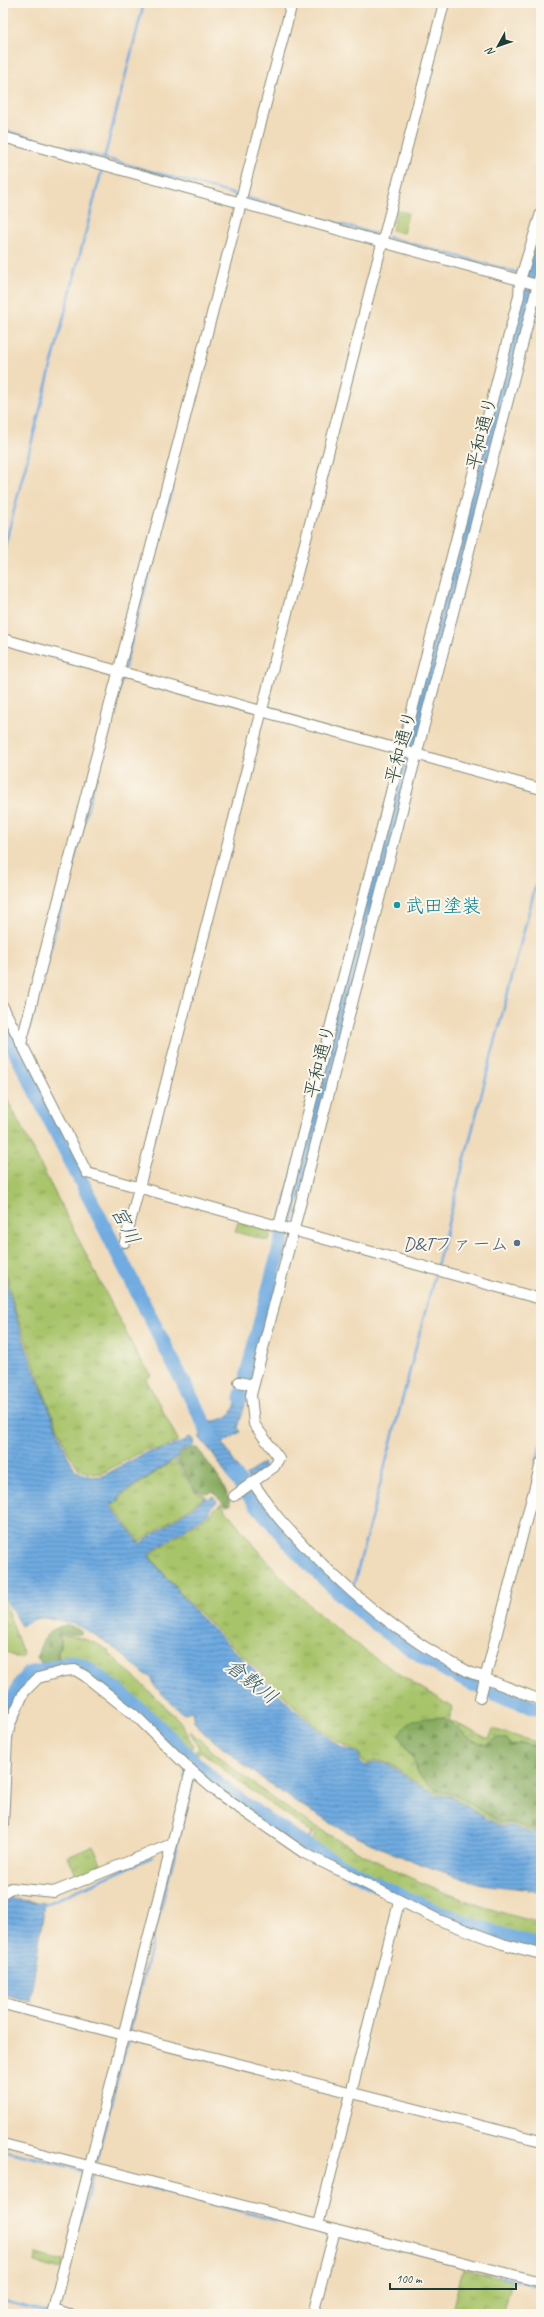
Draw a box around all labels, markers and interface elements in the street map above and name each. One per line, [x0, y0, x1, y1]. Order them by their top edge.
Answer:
north arrow [478, 26, 518, 66]
text: N [481, 44, 498, 60]
street label: 平和通り [461, 393, 503, 473]
street label: 平和通り [380, 707, 422, 787]
place label: 武田塗装 [405, 894, 481, 918]
marker: 武田塗装 [392, 900, 402, 910]
street label: 平和通り [299, 1021, 341, 1101]
water label: 宮川 [105, 1202, 146, 1249]
place label: D&Tファーム [403, 1232, 509, 1256]
marker: D&Tファーム [512, 1238, 522, 1248]
water label: 倉敷川 [220, 1653, 283, 1710]
scale bar [390, 2265, 516, 2291]
text: 100 m [396, 2271, 423, 2287]

